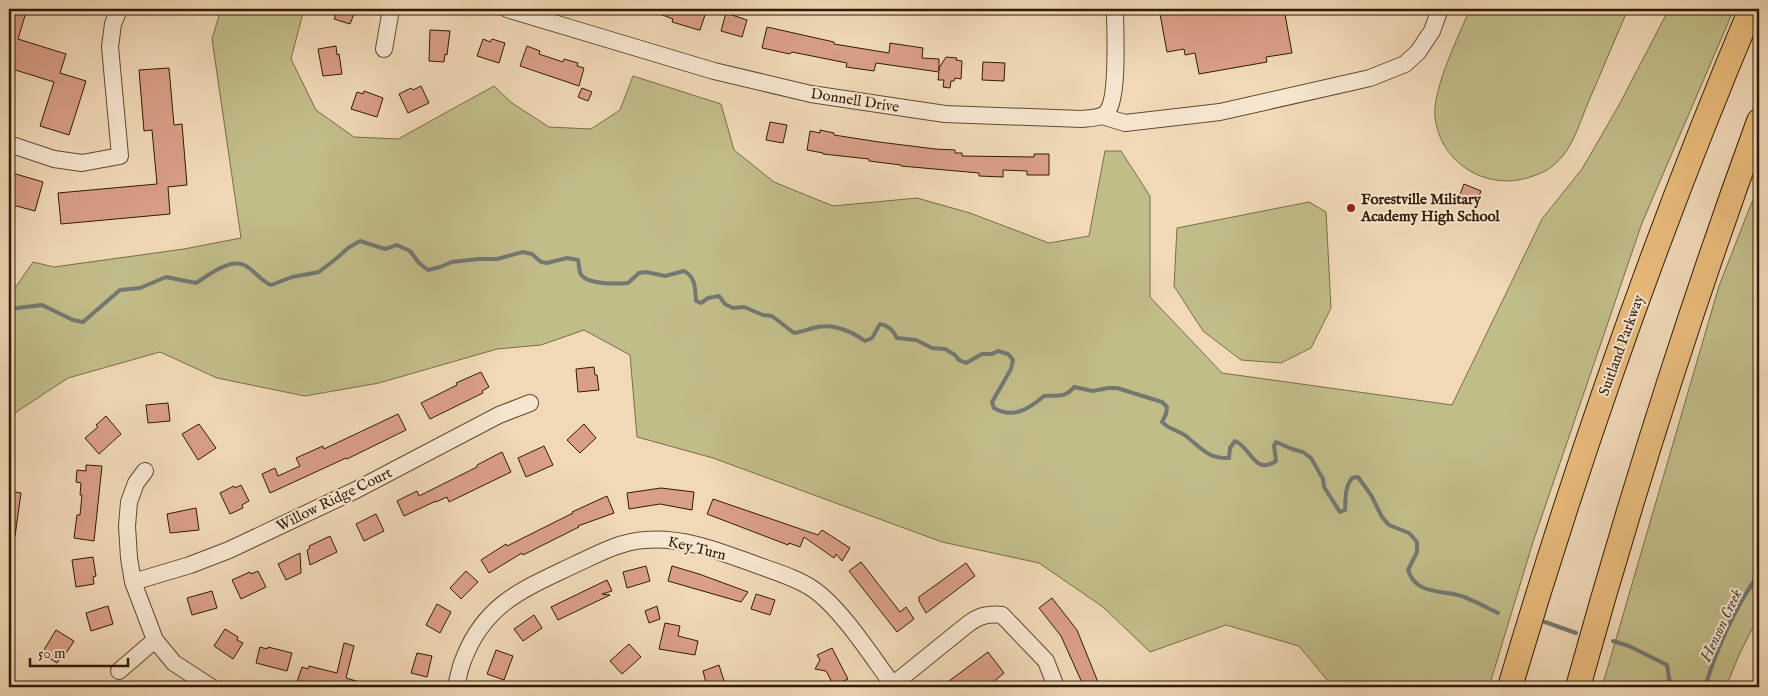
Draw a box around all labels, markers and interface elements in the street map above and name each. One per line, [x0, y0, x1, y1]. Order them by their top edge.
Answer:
street label: Donnell Drive [809, 84, 901, 117]
place label: Forestville Military Academy High School [1360, 190, 1501, 226]
marker: Forestville Military Academy High School [1345, 202, 1357, 214]
street label: Suitland Parkway [1594, 291, 1649, 398]
street label: Willow Ridge Court [273, 463, 395, 536]
street label: Key Turn [666, 532, 728, 565]
water label: Henson Creek [1696, 586, 1748, 666]
scale bar [30, 636, 128, 668]
text: 50 m [38, 644, 66, 663]

